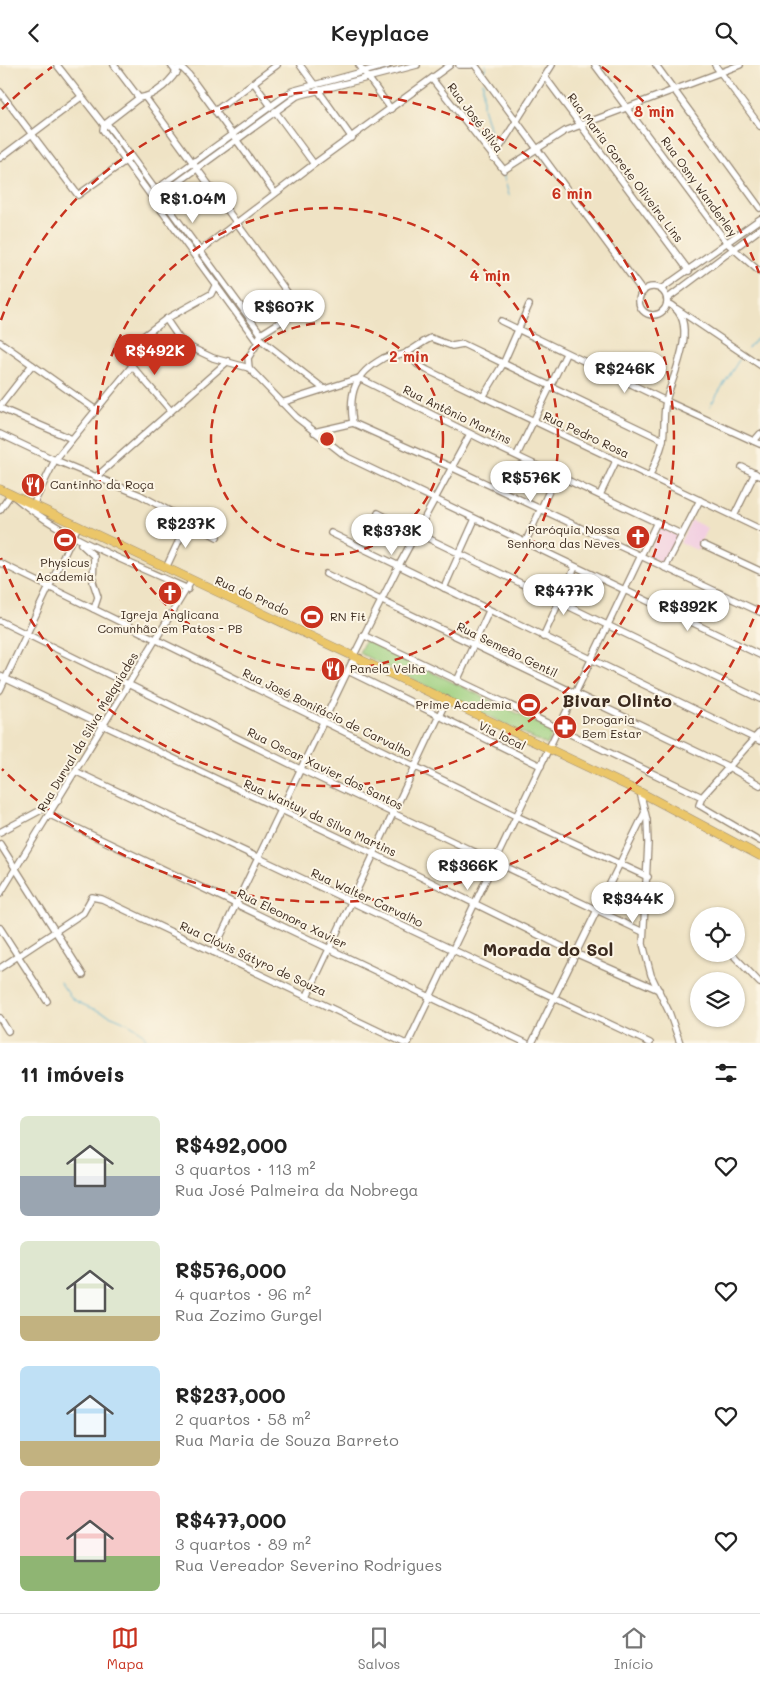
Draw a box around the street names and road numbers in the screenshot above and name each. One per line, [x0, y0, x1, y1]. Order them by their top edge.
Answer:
street label: Rua José Silva [444, 79, 507, 156]
street label: Rua Maria Gorete Oliveira Lins [564, 89, 687, 245]
street label: Rua Osny Wanderley [658, 133, 742, 240]
street label: Rua Antônio Martins [401, 381, 514, 447]
street label: Rua Pedro Rosa [541, 407, 632, 461]
street label: Rua do Prado [213, 572, 292, 619]
street label: Rua Semeão Gentil [454, 618, 560, 680]
street label: Rua Durval da Silva Melquíades [33, 649, 141, 814]
street label: Rua José Bonifácio de Carvalho [240, 664, 415, 760]
street label: Via local [476, 717, 529, 753]
street label: Rua Oscar Xavier dos Santos [245, 723, 406, 813]
street label: Rua Wantuy da Silva Martins [241, 775, 399, 860]
street label: Rua Walter Carvalho [309, 864, 426, 930]
street label: Rua Eleonora Xavier [235, 885, 350, 952]
street label: Rua Clóvis Sátyro de Souza [177, 917, 329, 999]

